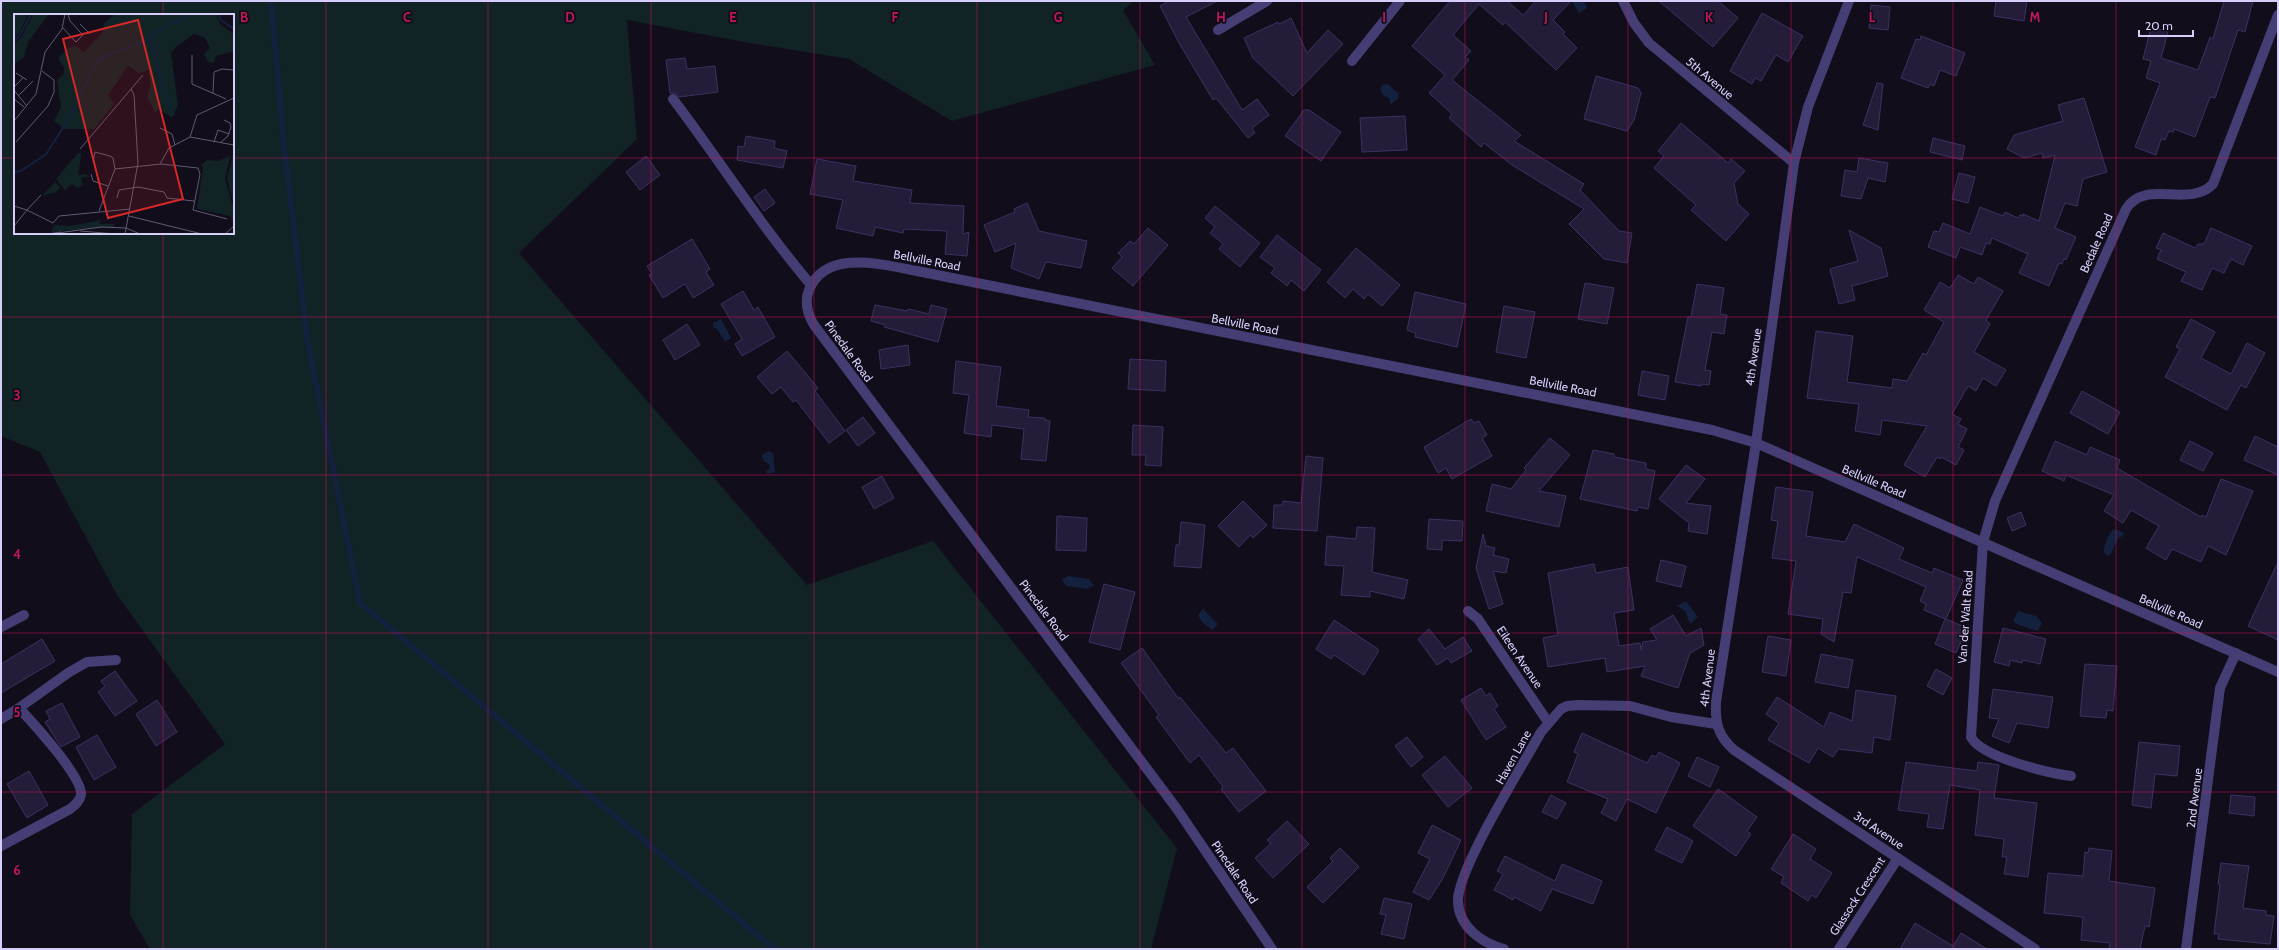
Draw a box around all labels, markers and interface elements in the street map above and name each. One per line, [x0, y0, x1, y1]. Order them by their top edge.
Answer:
text: B [240, 9, 248, 25]
text: C [403, 9, 411, 25]
text: D [565, 9, 575, 25]
text: E [729, 9, 737, 25]
text: F [892, 9, 899, 25]
text: G [1054, 9, 1063, 25]
text: H [1216, 9, 1226, 25]
text: I [1382, 9, 1386, 25]
text: J [1543, 9, 1548, 25]
text: K [1705, 9, 1714, 25]
text: L [1869, 9, 1876, 25]
text: M [2030, 9, 2041, 25]
scale bar [2139, 12, 2193, 38]
inset map [14, 14, 234, 234]
text: 20 m [2145, 18, 2173, 33]
street label: 5th Avenue [1683, 54, 1737, 102]
street label: Bedale Road [2076, 211, 2116, 275]
street label: Bellville Road [892, 246, 962, 274]
street label: Bellville Road [1210, 310, 1280, 338]
street label: Pinedale Road [822, 317, 876, 385]
street label: 4th Avenue [1742, 327, 1764, 387]
street label: Bellville Road [1528, 372, 1598, 400]
text: 3 [13, 387, 21, 403]
street label: Bellville Road [1840, 461, 1908, 501]
text: 4 [13, 546, 21, 562]
street label: Van der Walt Road [1954, 570, 1976, 664]
street label: Pinedale Road [1016, 577, 1072, 643]
street label: Bellville Road [2137, 590, 2205, 632]
street label: Eileen Avenue [1494, 623, 1546, 691]
street label: 4th Avenue [1696, 648, 1718, 708]
text: 5 [14, 704, 21, 720]
street label: Haven Lane [1492, 727, 1534, 787]
street label: 2nd Avenue [2183, 767, 2205, 829]
street label: 3rd Avenue [1851, 808, 1907, 852]
street label: Pinedale Road [1209, 838, 1261, 906]
street label: Glassock Crescent [1826, 854, 1888, 938]
text: 6 [13, 862, 21, 878]

